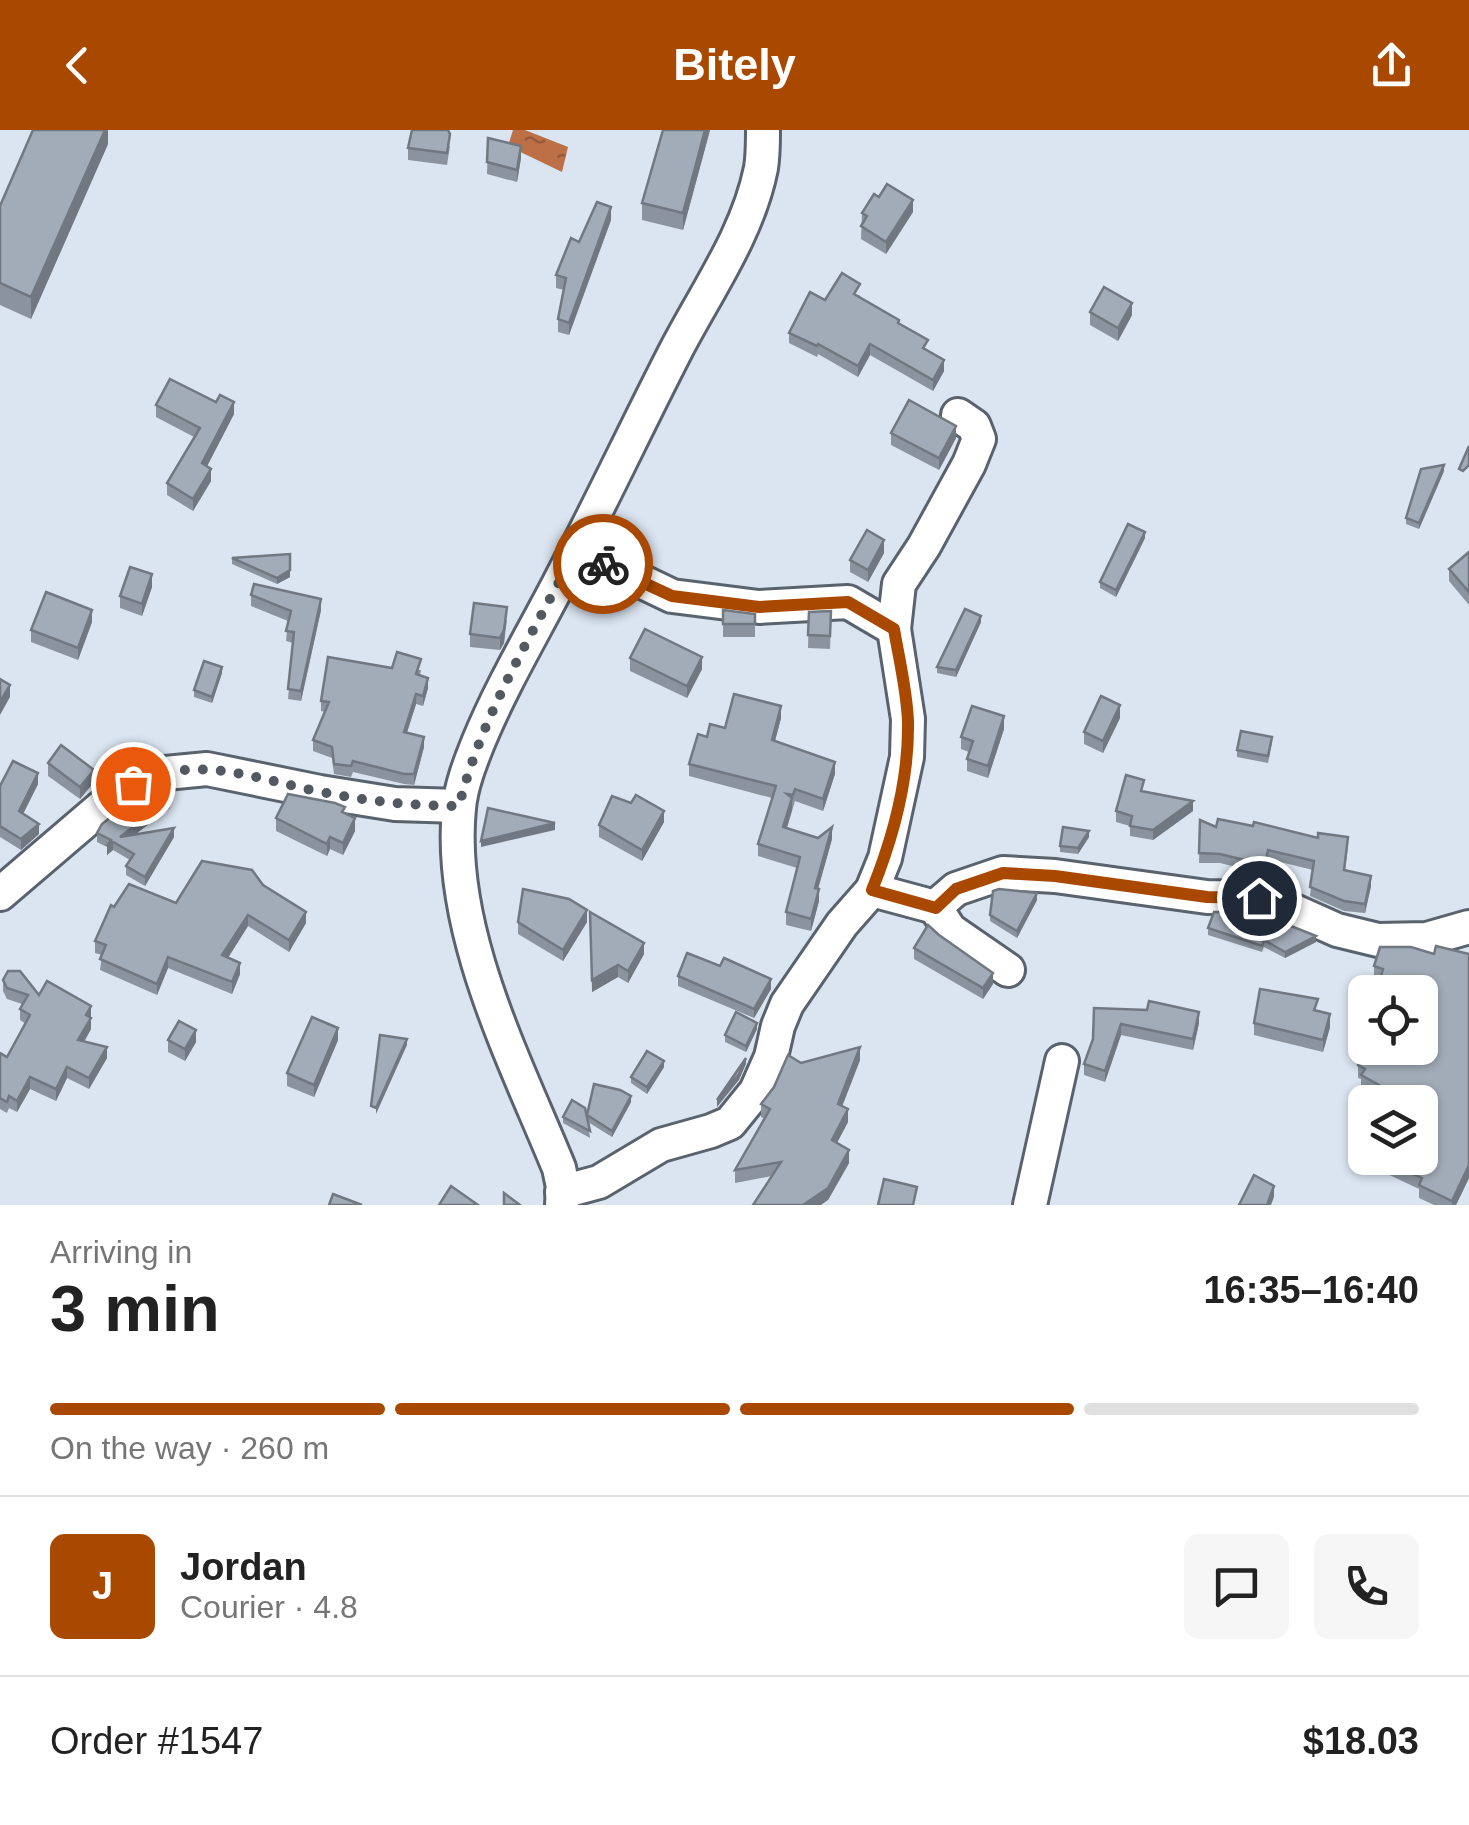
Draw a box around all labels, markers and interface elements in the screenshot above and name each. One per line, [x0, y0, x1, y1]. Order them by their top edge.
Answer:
icon: back [50, 38, 105, 93]
icon: share [1364, 38, 1419, 93]
text: Bitely [673, 39, 796, 90]
courier [553, 514, 653, 614]
icon: bike [576, 537, 631, 592]
pin [91, 742, 176, 827]
icon: bag [106, 757, 161, 812]
pin [1217, 856, 1302, 941]
icon: home [1232, 871, 1287, 926]
map controls [1348, 975, 1438, 1175]
button: locate [1348, 975, 1438, 1065]
button: layers [1348, 1085, 1438, 1175]
text: Arriving in [50, 1234, 192, 1270]
text: 16:35–16:40 [1203, 1269, 1419, 1311]
text: 3 min [50, 1272, 220, 1345]
text: On the way · 260 m [50, 1430, 329, 1466]
button: chat [1184, 1534, 1289, 1639]
button: phone [1314, 1534, 1419, 1639]
text: Jordan [180, 1546, 307, 1588]
text: J [92, 1565, 113, 1607]
text: Courier · 4.8 [180, 1589, 358, 1625]
text: Order #1547 [50, 1720, 263, 1762]
text: $18.03 [1303, 1720, 1419, 1762]

